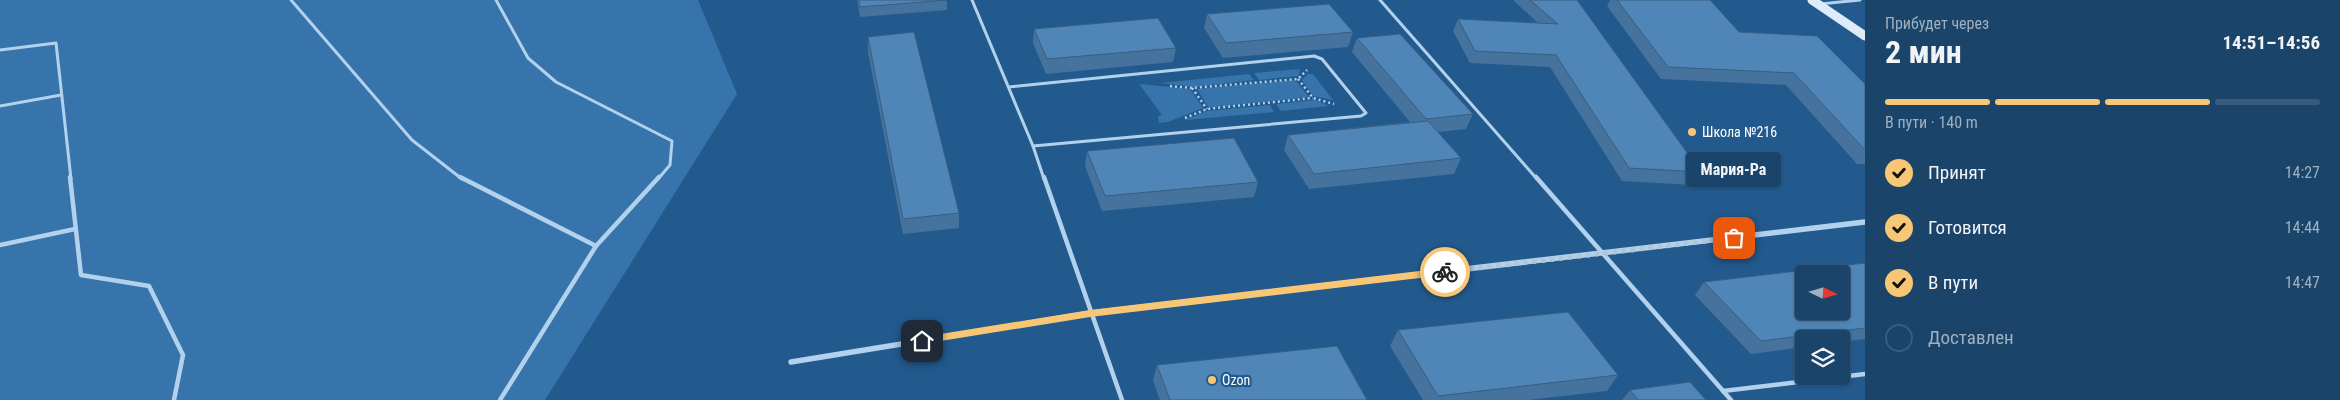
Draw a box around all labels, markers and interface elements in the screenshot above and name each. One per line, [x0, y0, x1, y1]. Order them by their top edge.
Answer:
text: Прибудет через [1885, 14, 1989, 33]
text: 14:51–14:56 [2222, 31, 2320, 54]
text: 2 мин [1885, 33, 1962, 71]
text: В пути · 140 m [1885, 113, 1978, 132]
place label: Школа №216 [1702, 124, 1777, 140]
marker: Школа №216 [1686, 126, 1698, 138]
callout: Мария-Ра [1686, 153, 1782, 188]
icon: check [1885, 159, 1913, 187]
text: Мария-Ра [1701, 160, 1766, 179]
text: Принят [1928, 161, 1986, 184]
text: 14:27 [2285, 163, 2320, 182]
icon: check [1885, 214, 1913, 242]
text: Готовится [1928, 216, 2007, 239]
pin [1713, 217, 1755, 259]
text: 14:44 [2285, 218, 2320, 237]
icon: bag [1720, 224, 1748, 252]
courier [1420, 247, 1470, 297]
icon: bike [1431, 258, 1459, 286]
north arrow [1795, 265, 1850, 320]
map controls [1795, 265, 1850, 385]
icon: check [1885, 269, 1913, 297]
text: В пути [1928, 271, 1978, 294]
text: 14:47 [2285, 273, 2320, 292]
pin [901, 320, 943, 362]
text: Доставлен [1928, 326, 2014, 349]
icon: home [908, 327, 936, 355]
button: layers [1795, 330, 1850, 385]
place label: Ozon [1222, 372, 1250, 388]
marker: Ozon [1206, 374, 1218, 386]

